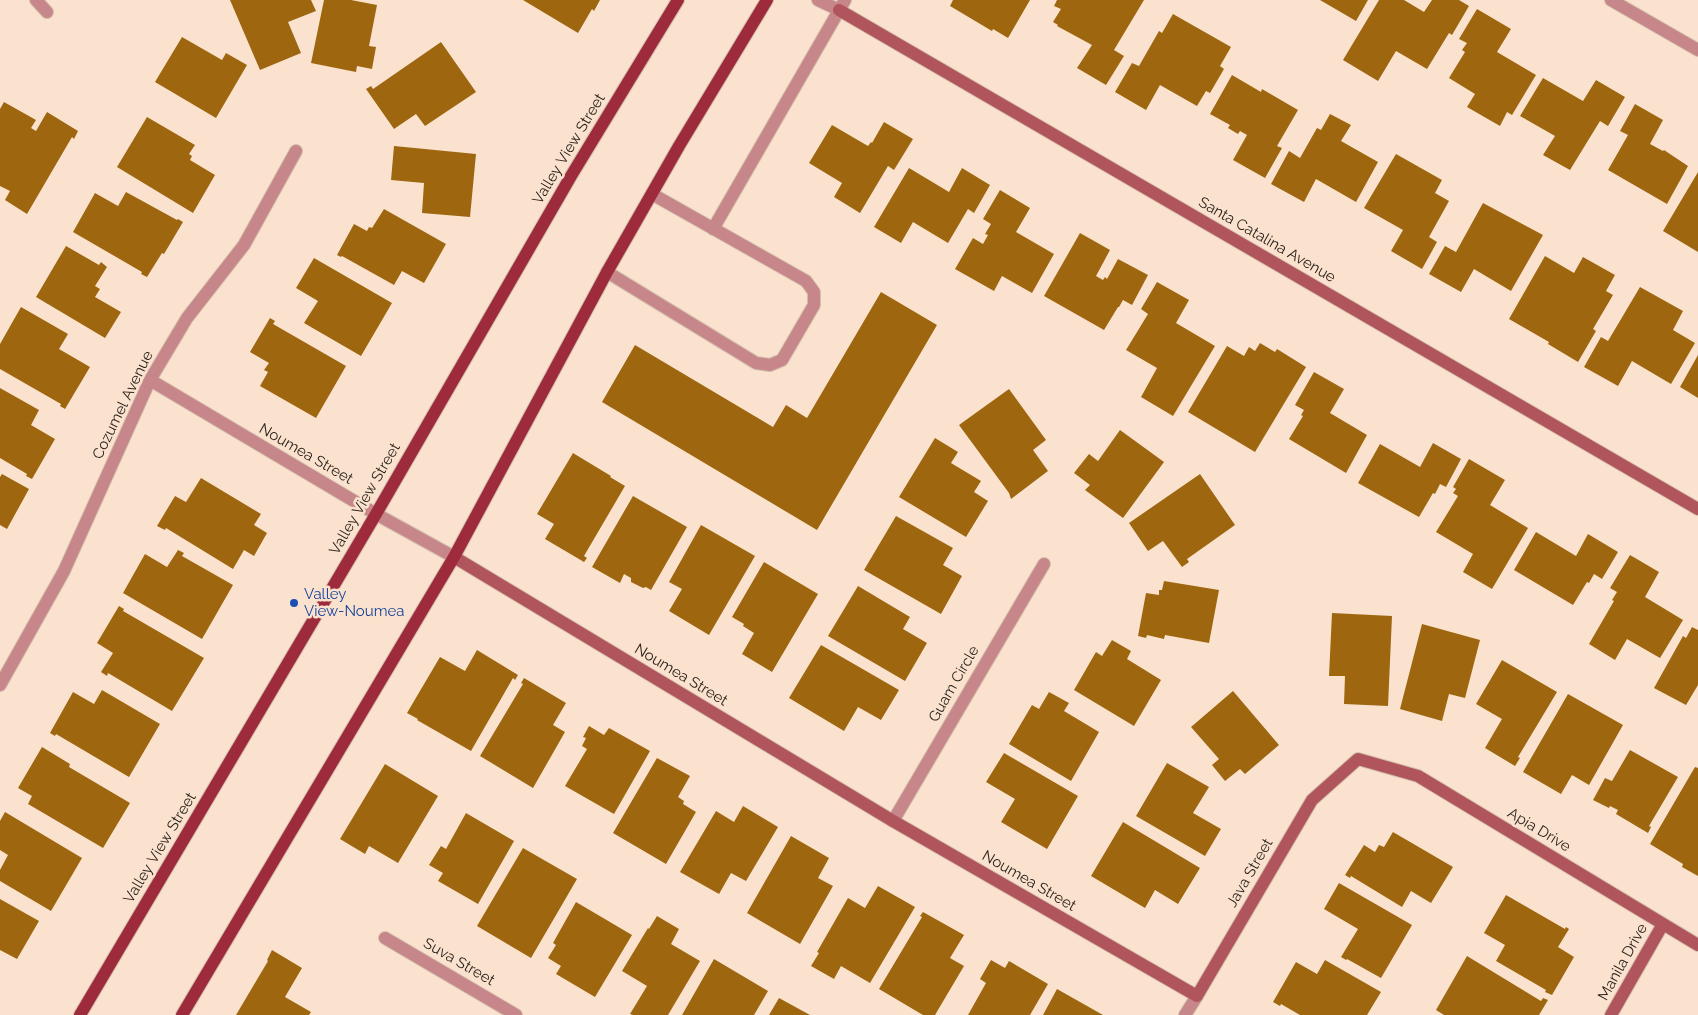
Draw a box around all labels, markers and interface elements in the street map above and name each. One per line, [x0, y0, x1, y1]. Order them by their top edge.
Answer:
street label: Valley View Street [529, 90, 609, 208]
street label: Santa Catalina Avenue [1195, 193, 1339, 287]
street label: Cozumel Avenue [89, 348, 157, 462]
street label: Noumea Street [256, 420, 356, 488]
street label: Valley View Street [326, 440, 404, 558]
place label: Valley View-Noumea [304, 585, 404, 620]
marker: Valley View-Noumea [288, 597, 300, 609]
street label: Noumea Street [631, 640, 731, 710]
street label: Guam Circle [925, 643, 983, 725]
street label: Valley View Street [120, 789, 200, 907]
street label: Apia Drive [1504, 804, 1574, 856]
street label: Java Street [1223, 835, 1277, 911]
street label: Noumea Street [979, 847, 1079, 915]
street label: Manila Drive [1594, 920, 1652, 1004]
street label: Suva Street [420, 934, 498, 990]

